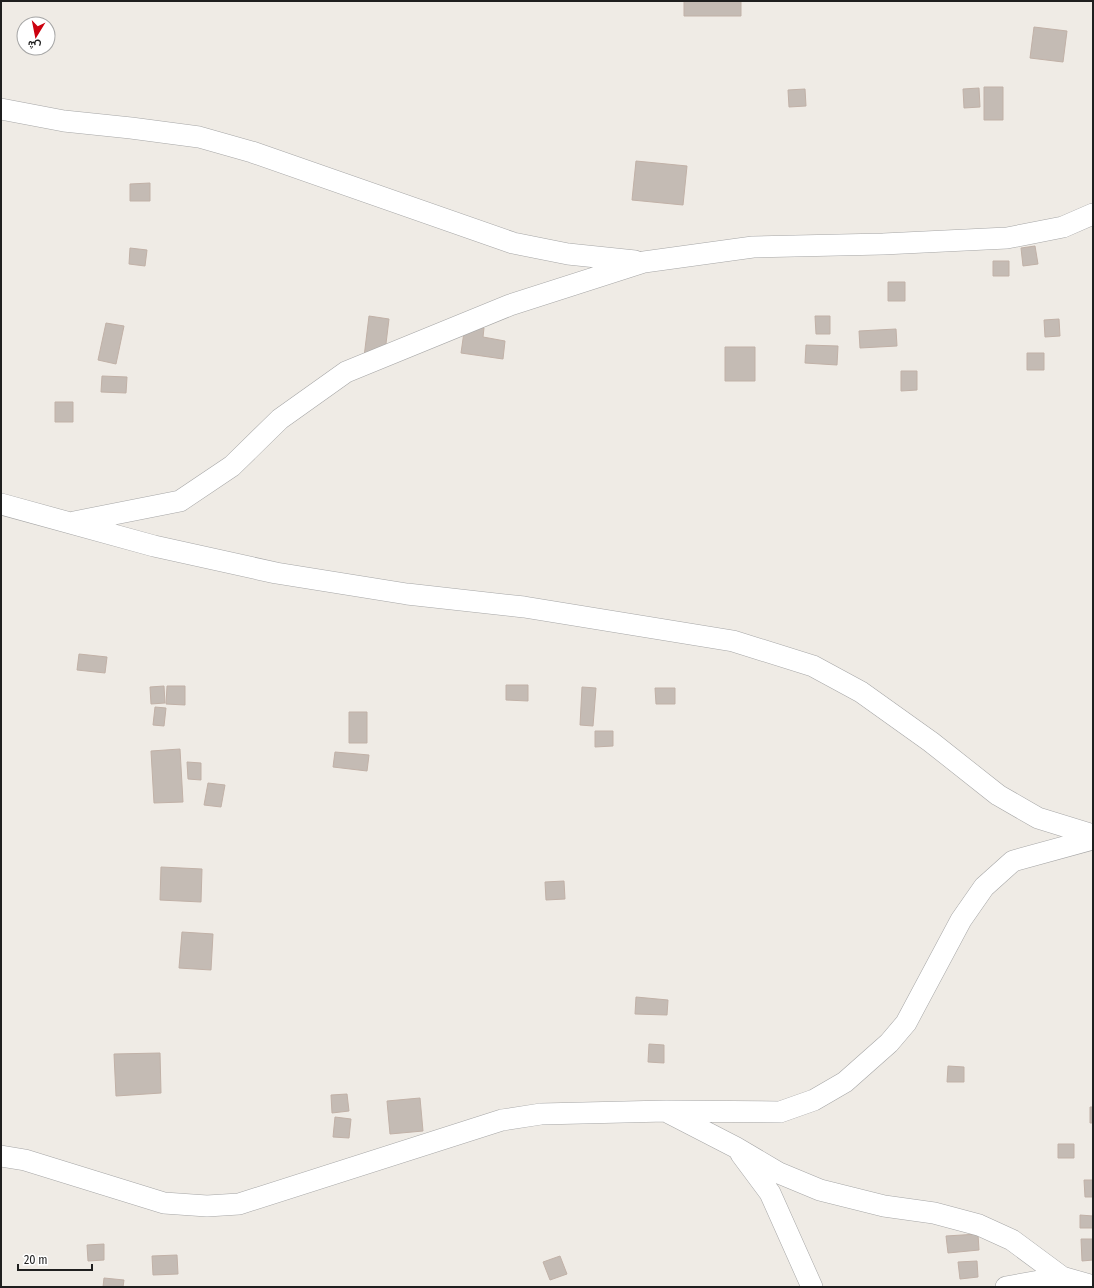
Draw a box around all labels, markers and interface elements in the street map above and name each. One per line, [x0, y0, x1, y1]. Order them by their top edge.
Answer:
north arrow [16, 16, 56, 56]
text: ش [27, 38, 42, 53]
scale bar [18, 1246, 92, 1272]
text: 20 m [24, 1253, 48, 1267]

